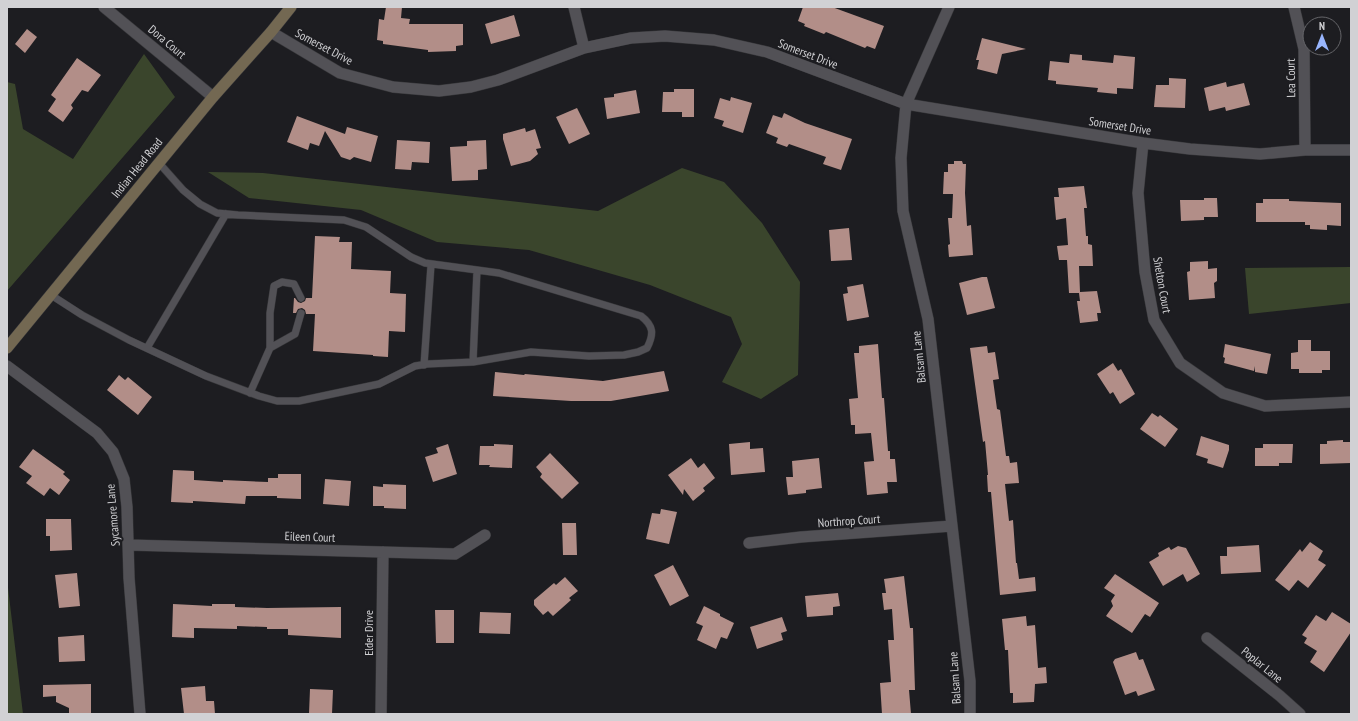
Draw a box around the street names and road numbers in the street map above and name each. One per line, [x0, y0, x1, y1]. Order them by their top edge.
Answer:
street label: Dora Court [145, 22, 190, 62]
street label: Somerset Drive [293, 25, 356, 68]
street label: Somerset Drive [776, 35, 840, 72]
street label: Lea Court [1283, 58, 1298, 98]
street label: Somerset Drive [1088, 113, 1152, 138]
street label: Indian Head Road [108, 135, 165, 201]
street label: Shelton Court [1150, 256, 1175, 315]
street label: Balsam Lane [908, 330, 929, 384]
street label: Sycamore Lane [102, 483, 123, 547]
street label: Northrop Court [817, 511, 881, 530]
street label: Eileen Court [284, 528, 336, 545]
street label: Elder Drive [361, 610, 376, 656]
street label: Poplar Lane [1239, 643, 1286, 686]
street label: Balsam Lane [945, 651, 964, 705]

